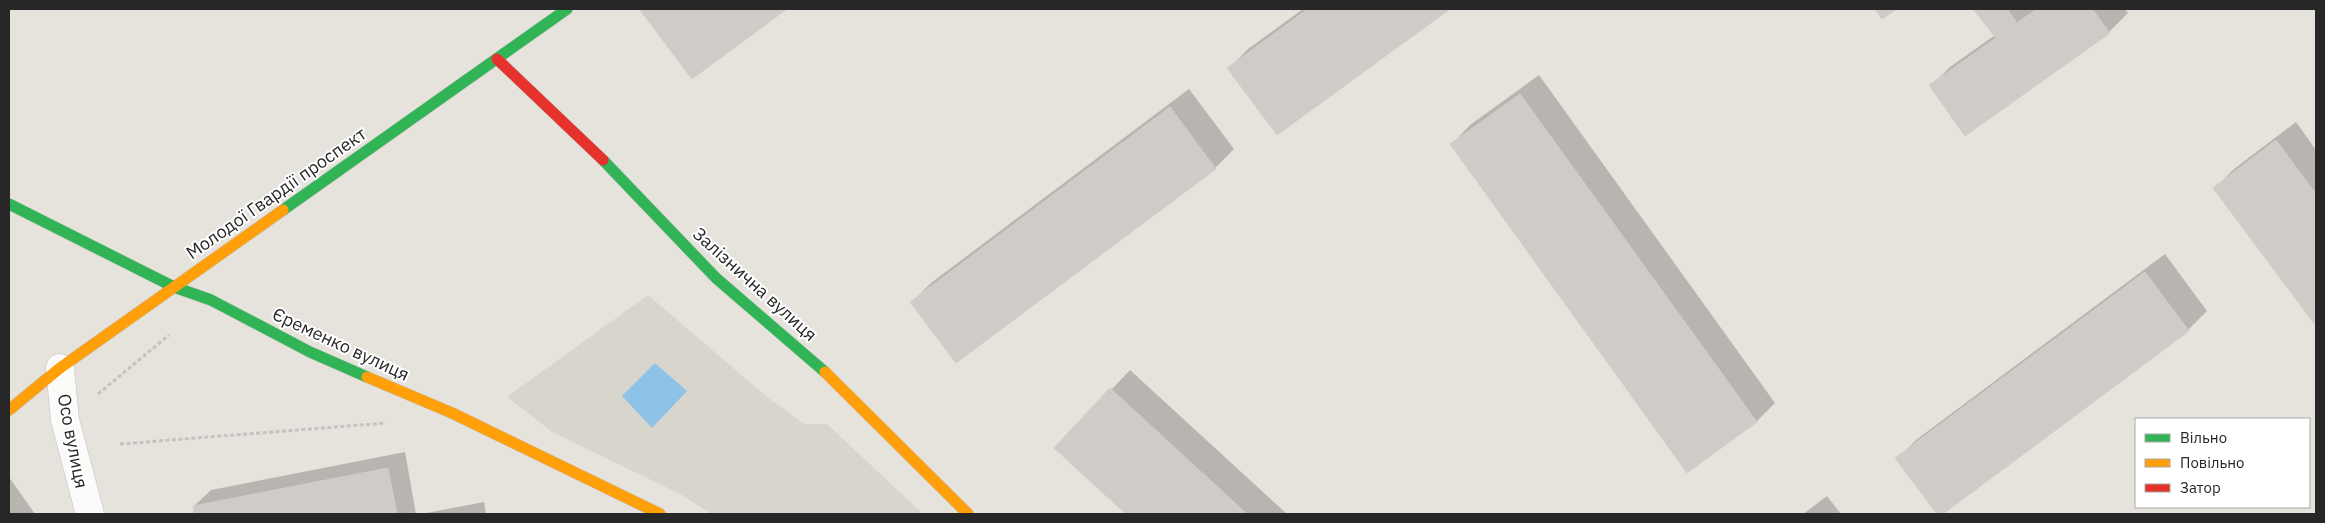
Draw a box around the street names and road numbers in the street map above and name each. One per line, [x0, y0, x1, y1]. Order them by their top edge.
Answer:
street label: Молодої Гвардії проспект [181, 122, 371, 264]
street label: Залізнична вулиця [688, 222, 822, 346]
street label: Єременко вулиця [269, 302, 413, 386]
street label: Осо вулиця [53, 392, 93, 490]

